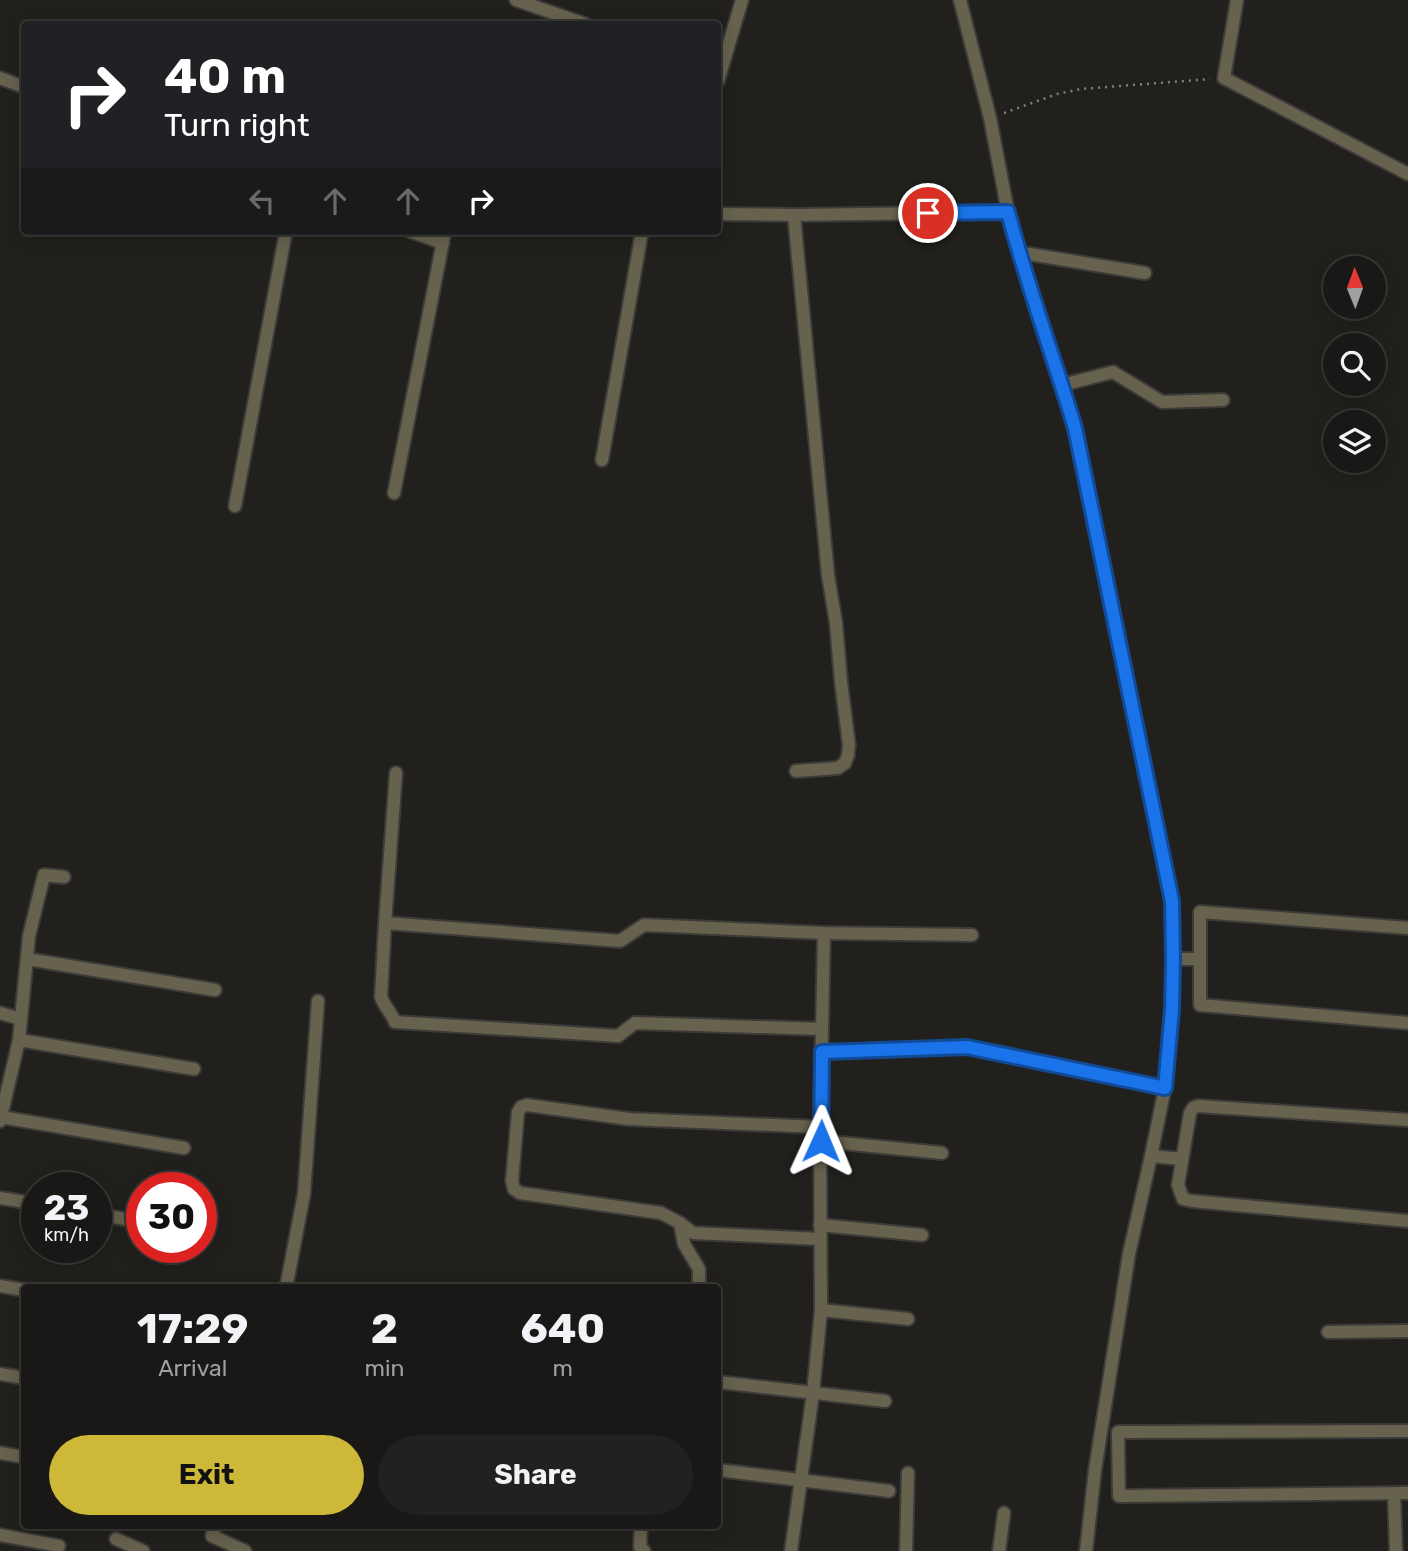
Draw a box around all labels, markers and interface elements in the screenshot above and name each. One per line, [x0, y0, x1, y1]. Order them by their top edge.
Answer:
text: 40 m [164, 47, 286, 105]
icon: right [49, 49, 140, 140]
text: Turn right [164, 106, 309, 144]
icon: left [243, 182, 281, 220]
icon: ahead [316, 182, 354, 220]
icon: ahead [389, 182, 427, 220]
icon: right [462, 182, 500, 220]
pin [898, 183, 958, 243]
icon: arrive [909, 194, 947, 232]
north arrow [1323, 256, 1386, 318]
map controls [1323, 256, 1386, 473]
button: search [1323, 333, 1386, 396]
button: layers [1323, 410, 1386, 473]
position arrow [784, 1104, 858, 1178]
speed limit sign: 30 [126, 1172, 217, 1263]
text: 23 [44, 1187, 89, 1229]
text: km/h [44, 1224, 89, 1246]
text: 17:29 [137, 1304, 248, 1354]
text: 2 [371, 1304, 398, 1354]
text: 640 [520, 1304, 605, 1354]
text: Arrival [158, 1354, 227, 1382]
text: min [364, 1354, 404, 1382]
text: m [552, 1354, 573, 1382]
button: Exit [49, 1435, 364, 1515]
button: Share [378, 1435, 693, 1515]

